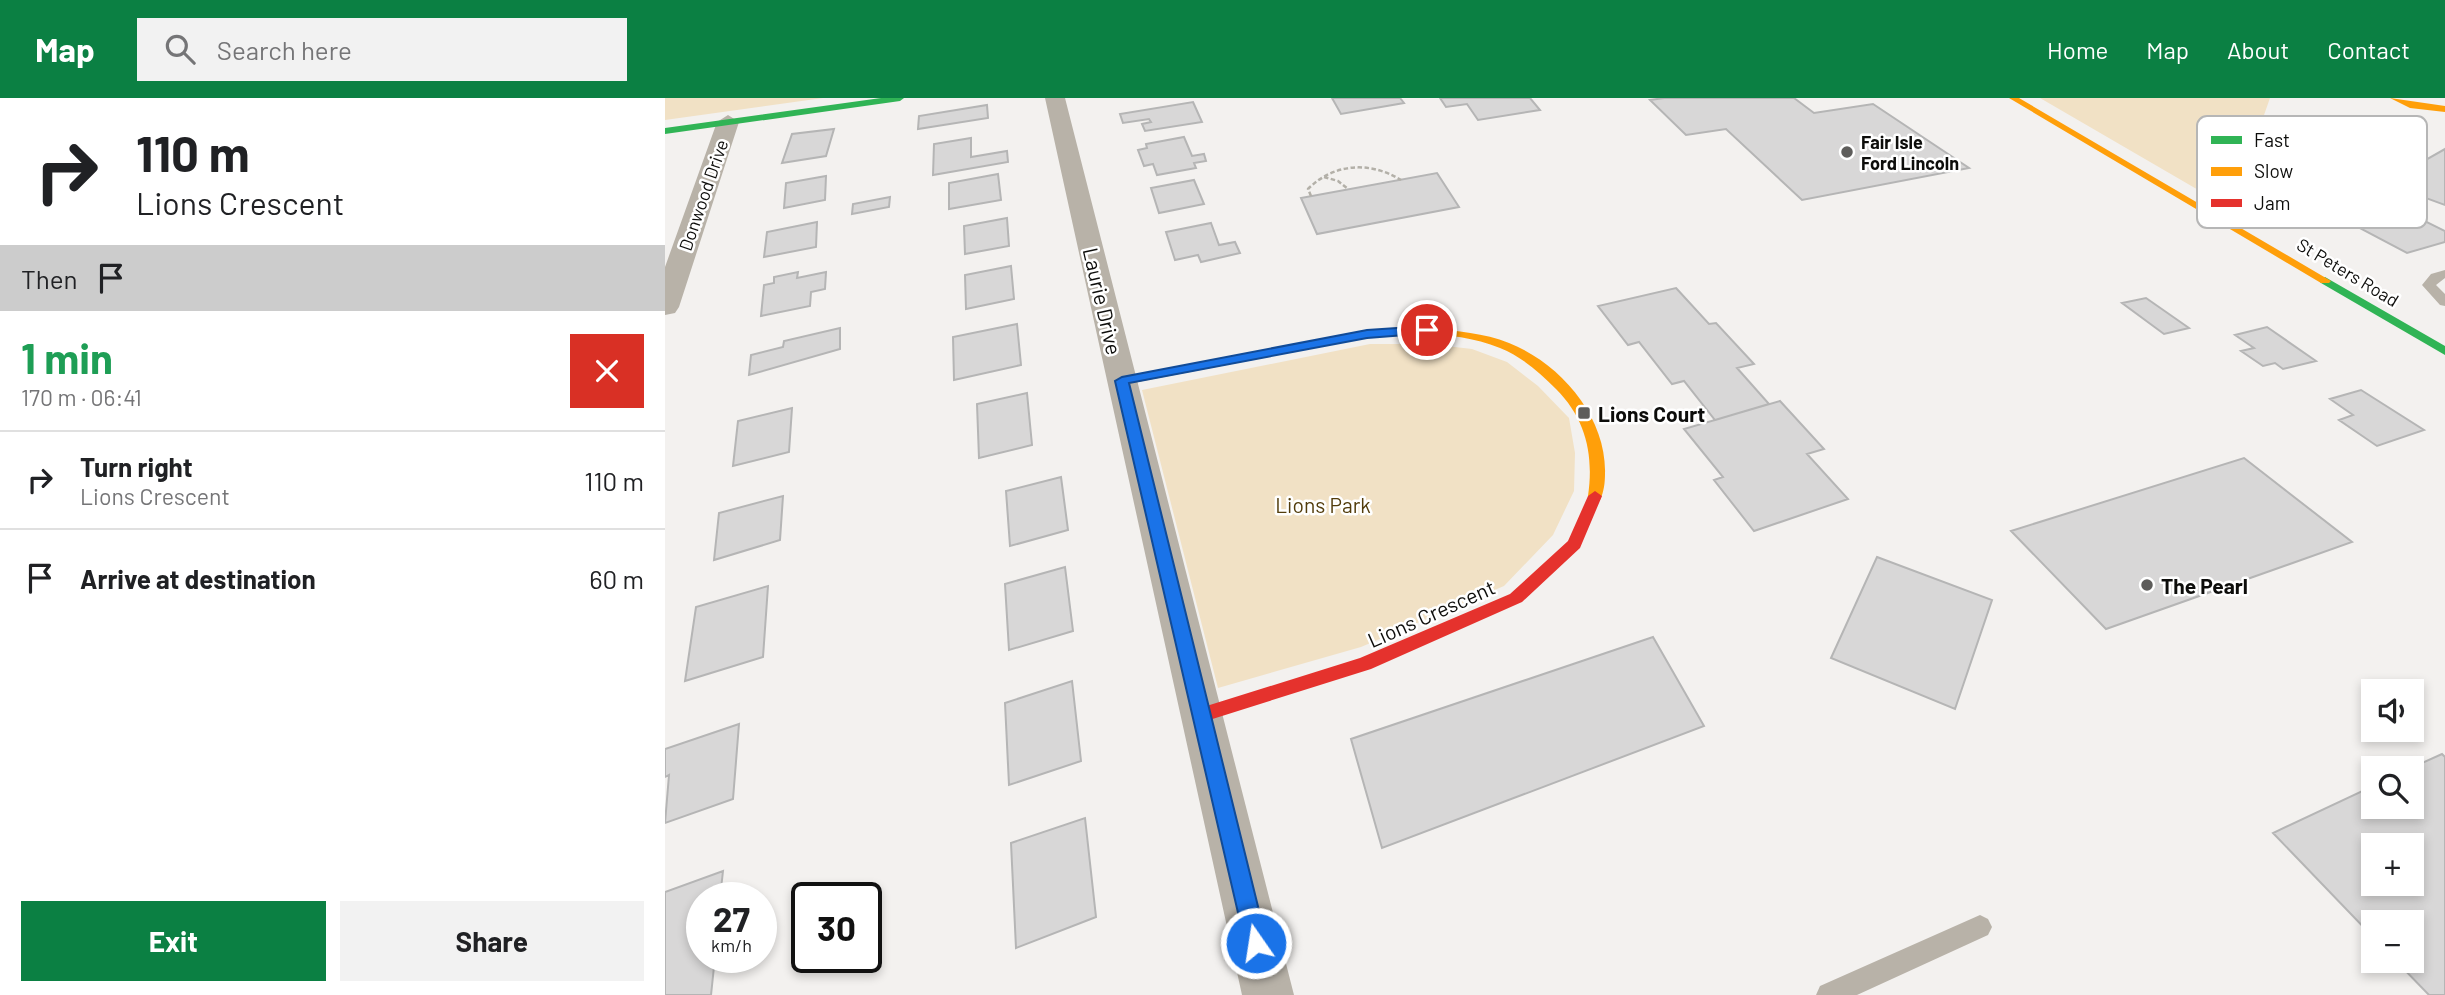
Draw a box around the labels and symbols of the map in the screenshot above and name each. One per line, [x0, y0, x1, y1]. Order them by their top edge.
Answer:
legend [2197, 116, 2427, 228]
text: Fast [2254, 128, 2290, 151]
place label: Fair Isle Ford Lincoln [1861, 131, 1959, 174]
street label: Donwood Drive [674, 136, 732, 254]
marker: Fair Isle Ford Lincoln [1839, 144, 1855, 160]
text: Slow [2254, 159, 2293, 182]
text: Jam [2254, 191, 2290, 214]
street label: St Peters Road [2293, 233, 2403, 311]
street label: Laurie Drive [1079, 245, 1127, 357]
pin [1397, 300, 1457, 360]
place label: Lions Court [1598, 401, 1705, 426]
marker: Lions Court [1576, 405, 1592, 421]
park label: Lions Park [1275, 492, 1371, 517]
place label: The Pearl [2161, 573, 2248, 598]
street label: Lions Crescent [1363, 574, 1499, 652]
marker: The Pearl [2139, 577, 2155, 593]
speed limit sign: 30 [791, 882, 882, 973]
position arrow [1219, 906, 1293, 980]

